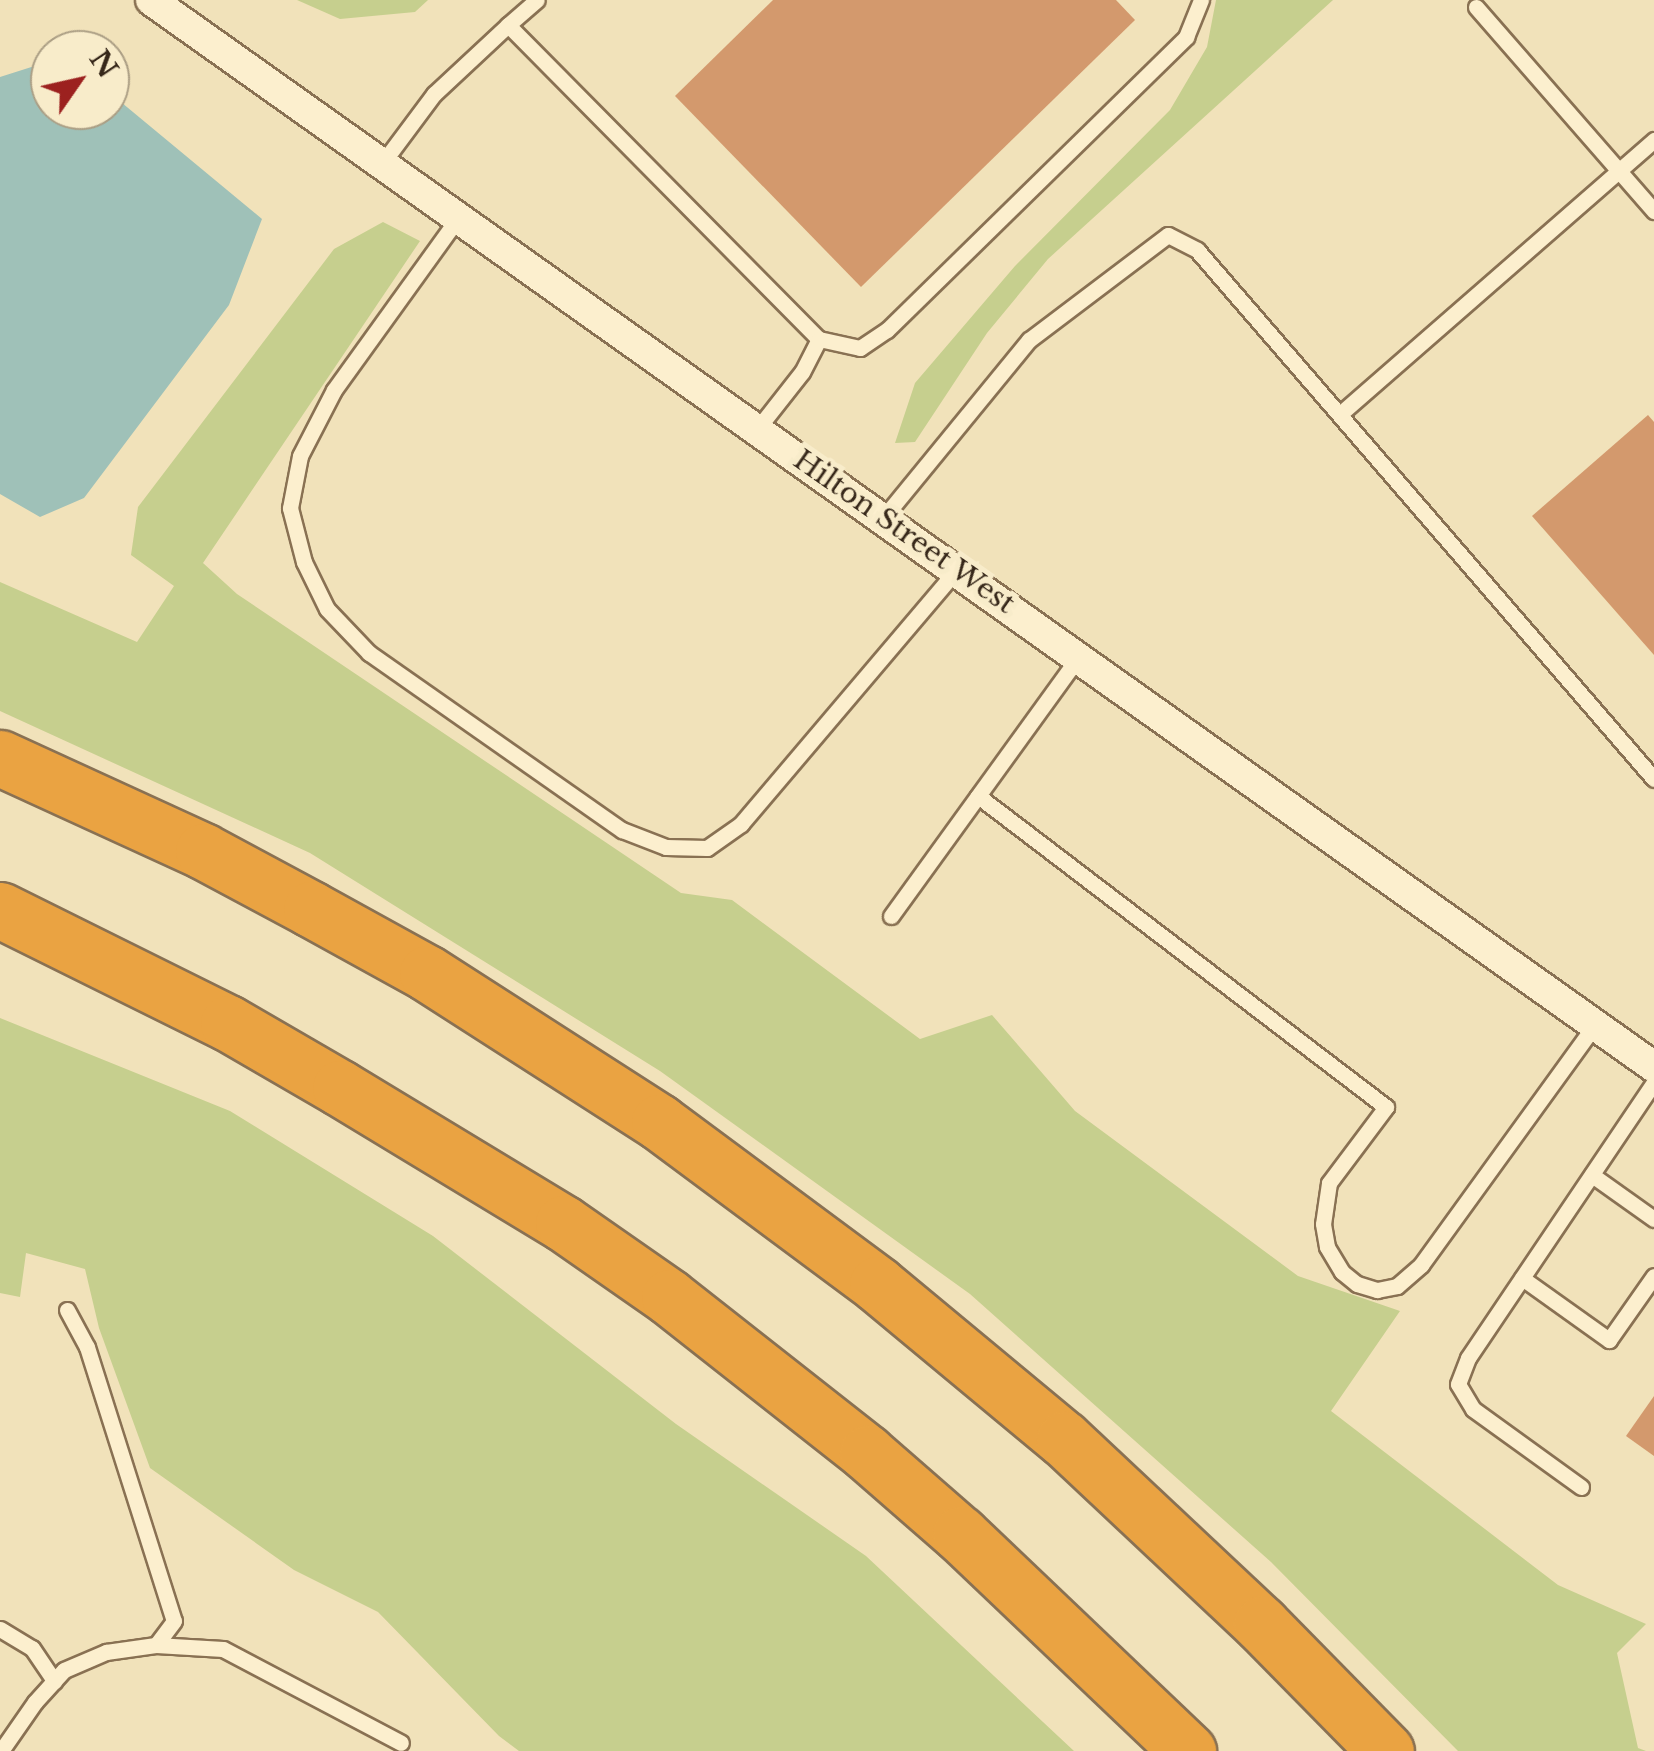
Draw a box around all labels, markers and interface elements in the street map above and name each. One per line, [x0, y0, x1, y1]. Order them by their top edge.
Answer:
north arrow [30, 30, 130, 130]
text: N [82, 43, 125, 85]
street label: Hilton Street West [787, 443, 1021, 621]

